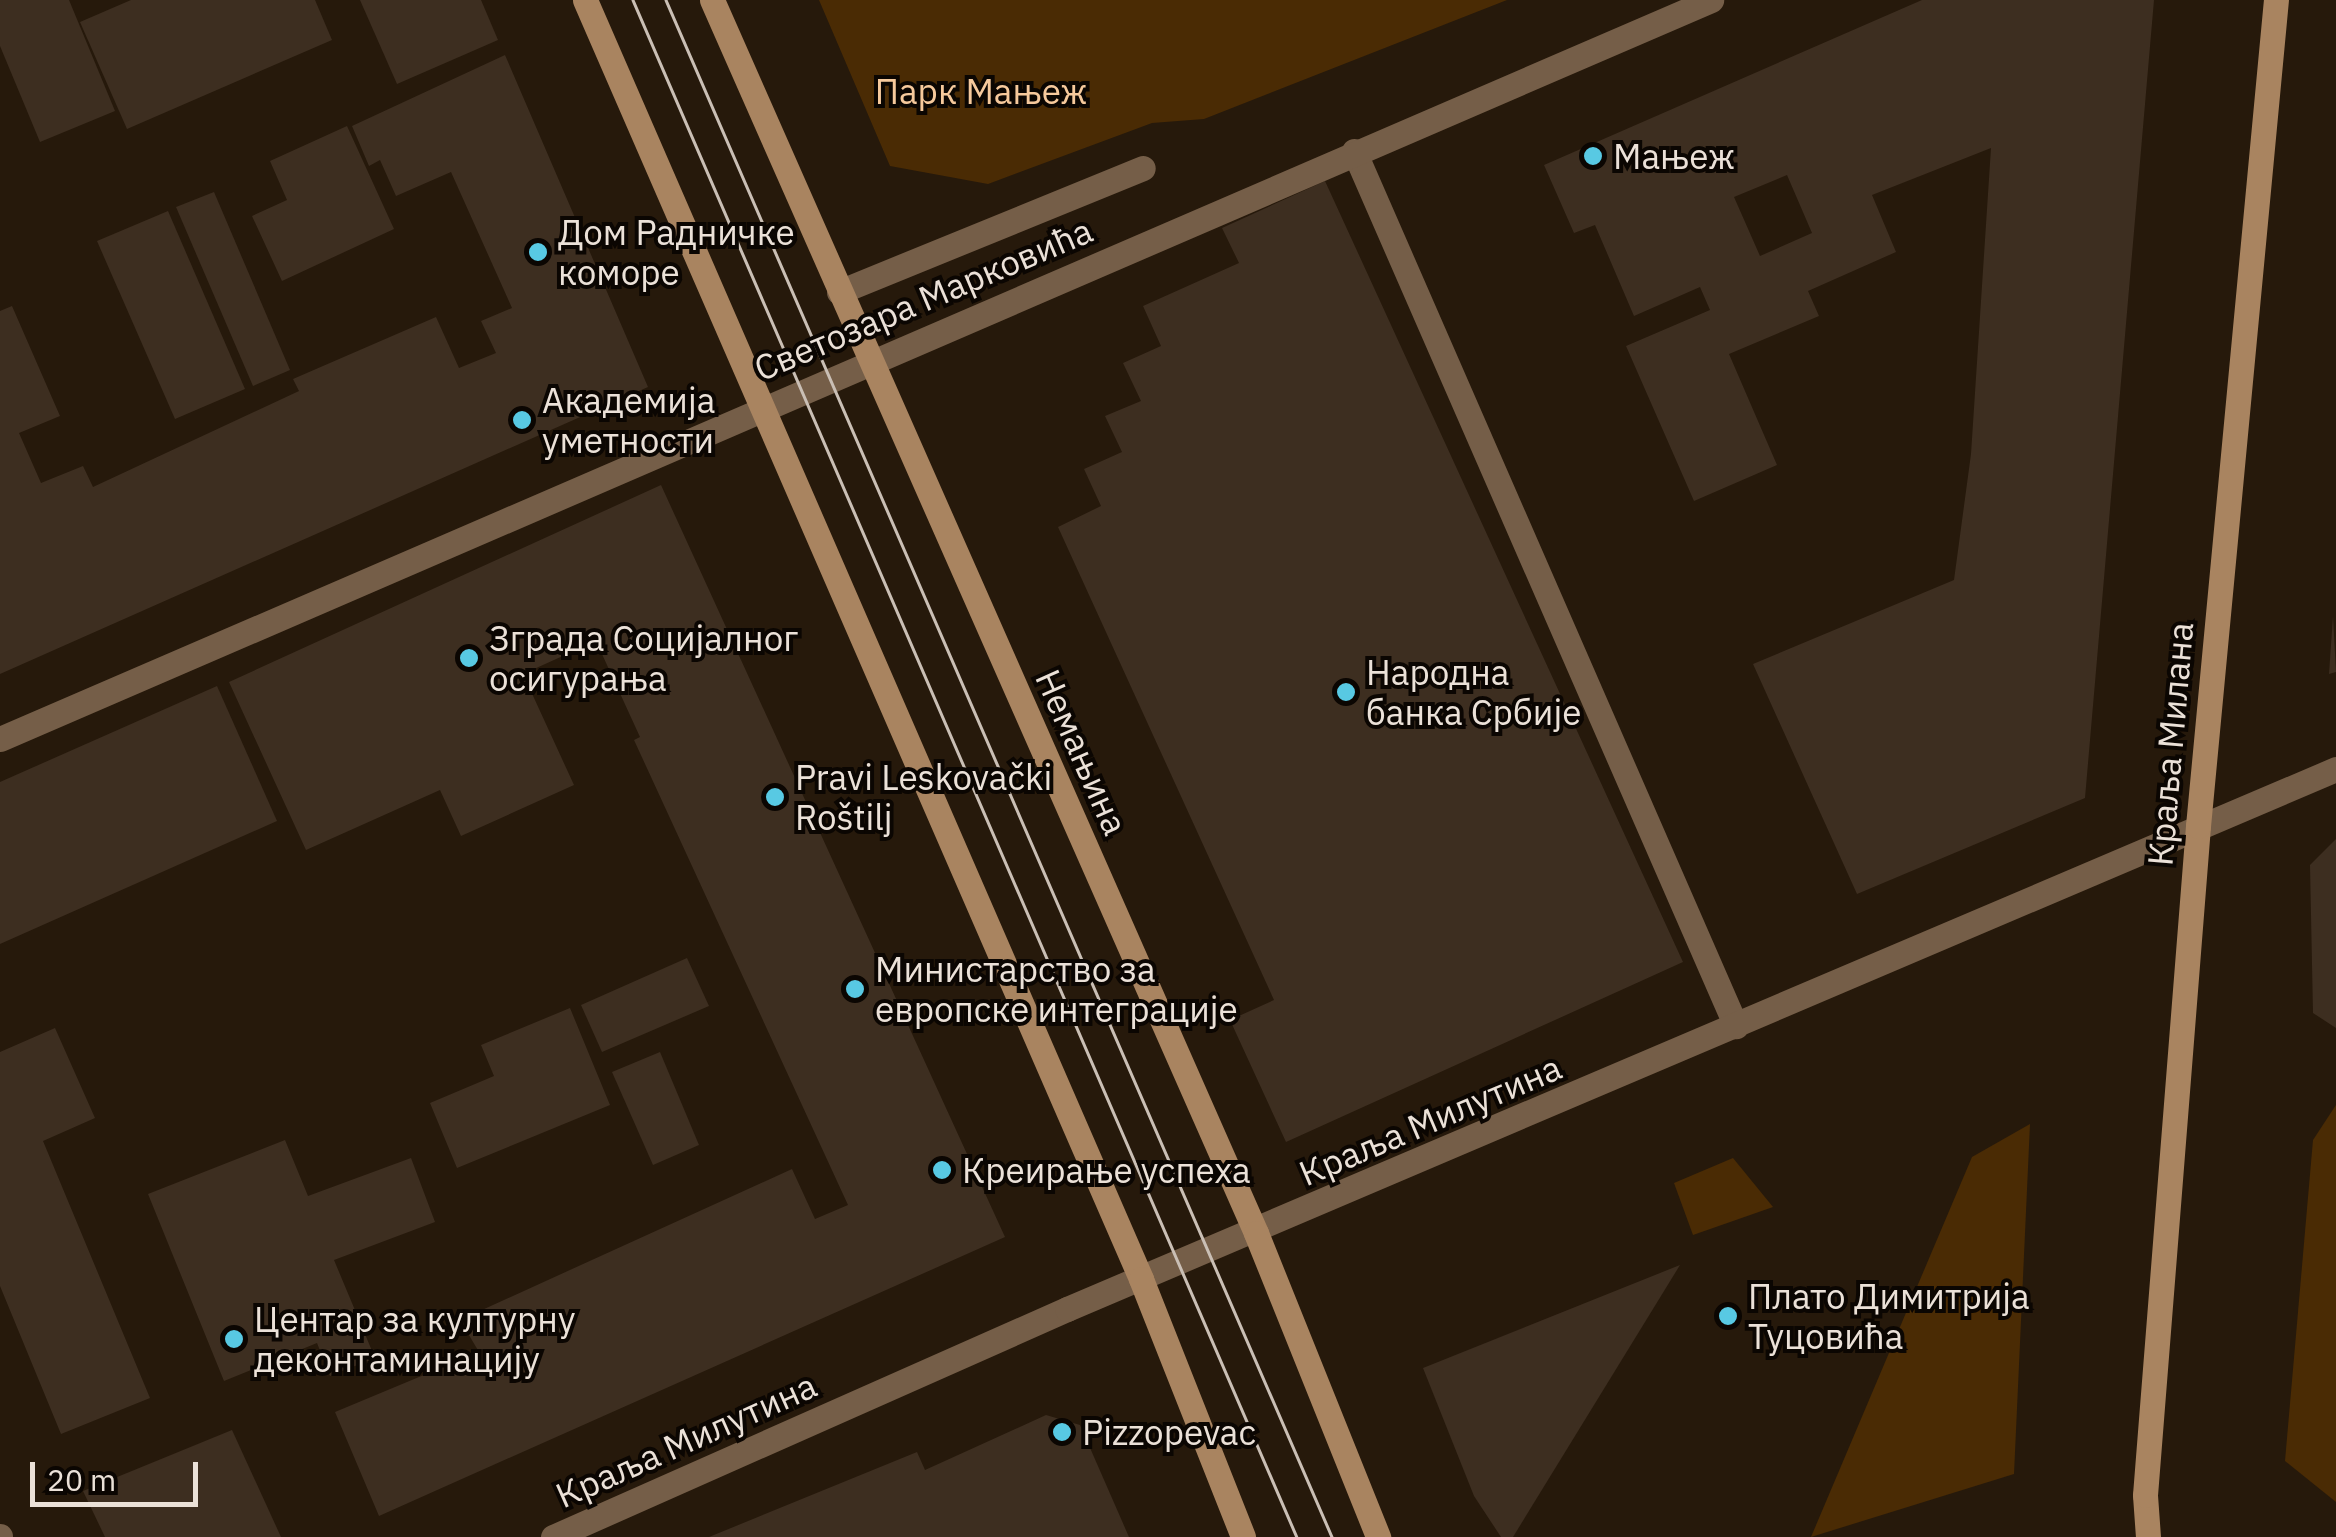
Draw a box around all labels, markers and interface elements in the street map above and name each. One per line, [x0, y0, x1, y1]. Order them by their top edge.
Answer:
park label: Парк Мањеж [875, 70, 1087, 112]
place label: Мањеж [1613, 135, 1735, 177]
marker: Мањеж [1582, 145, 1604, 167]
street label: Светозара Марковића [748, 209, 1098, 389]
place label: Дом Радничке коморе [558, 211, 795, 293]
marker: Дом Радничке коморе [527, 241, 549, 263]
place label: Академија уметности [542, 379, 715, 461]
marker: Академија уметности [511, 409, 533, 431]
place label: Зграда Социјалног осигурања [489, 617, 799, 699]
street label: Краља Милана [2138, 620, 2202, 868]
marker: Зграда Социјалног осигурања [458, 647, 480, 669]
place label: Народна банка Србије [1366, 651, 1581, 733]
street label: Немањина [1027, 663, 1137, 841]
marker: Народна банка Србије [1335, 681, 1357, 703]
place label: Pravi Leskovački Roštilj [795, 756, 1052, 838]
marker: Pravi Leskovački Roštilj [764, 786, 786, 808]
place label: Министарство за европске интеграције [875, 948, 1238, 1030]
marker: Министарство за европске интеграције [844, 978, 866, 1000]
street label: Краља Милутина [1293, 1046, 1567, 1194]
place label: Креирање успеха [962, 1149, 1251, 1191]
marker: Креирање успеха [931, 1159, 953, 1181]
place label: Плато Димитрија Туцовића [1748, 1275, 2030, 1357]
place label: Центар за културну деконтаминацију [254, 1298, 575, 1380]
marker: Плато Димитрија Туцовића [1717, 1305, 1739, 1327]
marker: Центар за културну деконтаминацију [223, 1328, 245, 1350]
street label: Краља Милутина [549, 1364, 823, 1516]
place label: Pizzopevac [1082, 1411, 1256, 1453]
marker: Pizzopevac [1051, 1421, 1073, 1443]
scale bar [35, 1442, 202, 1504]
text: 20 m [47, 1460, 116, 1499]

